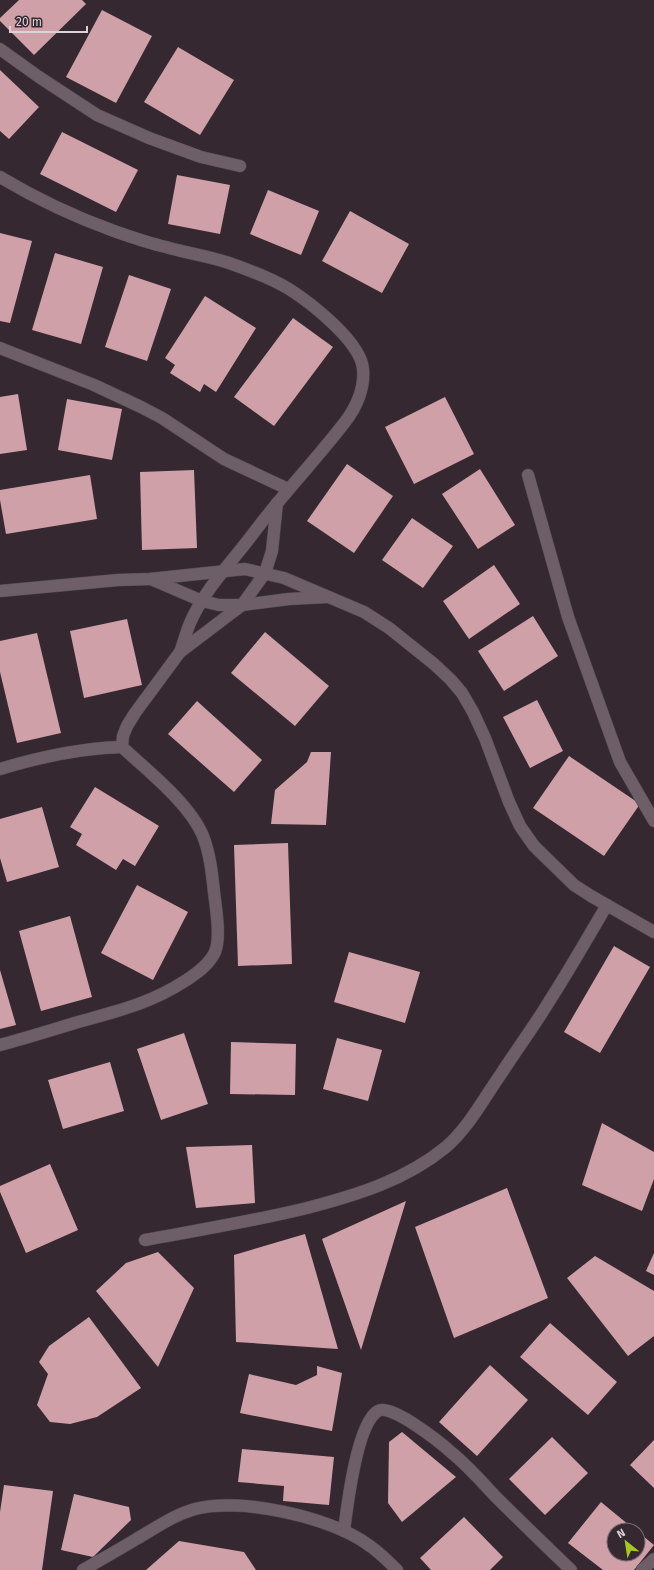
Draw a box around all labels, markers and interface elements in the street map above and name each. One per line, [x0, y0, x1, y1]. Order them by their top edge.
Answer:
scale bar [10, 8, 87, 34]
text: 20 m [16, 15, 42, 29]
north arrow [606, 1522, 646, 1562]
text: N [615, 1526, 628, 1541]

